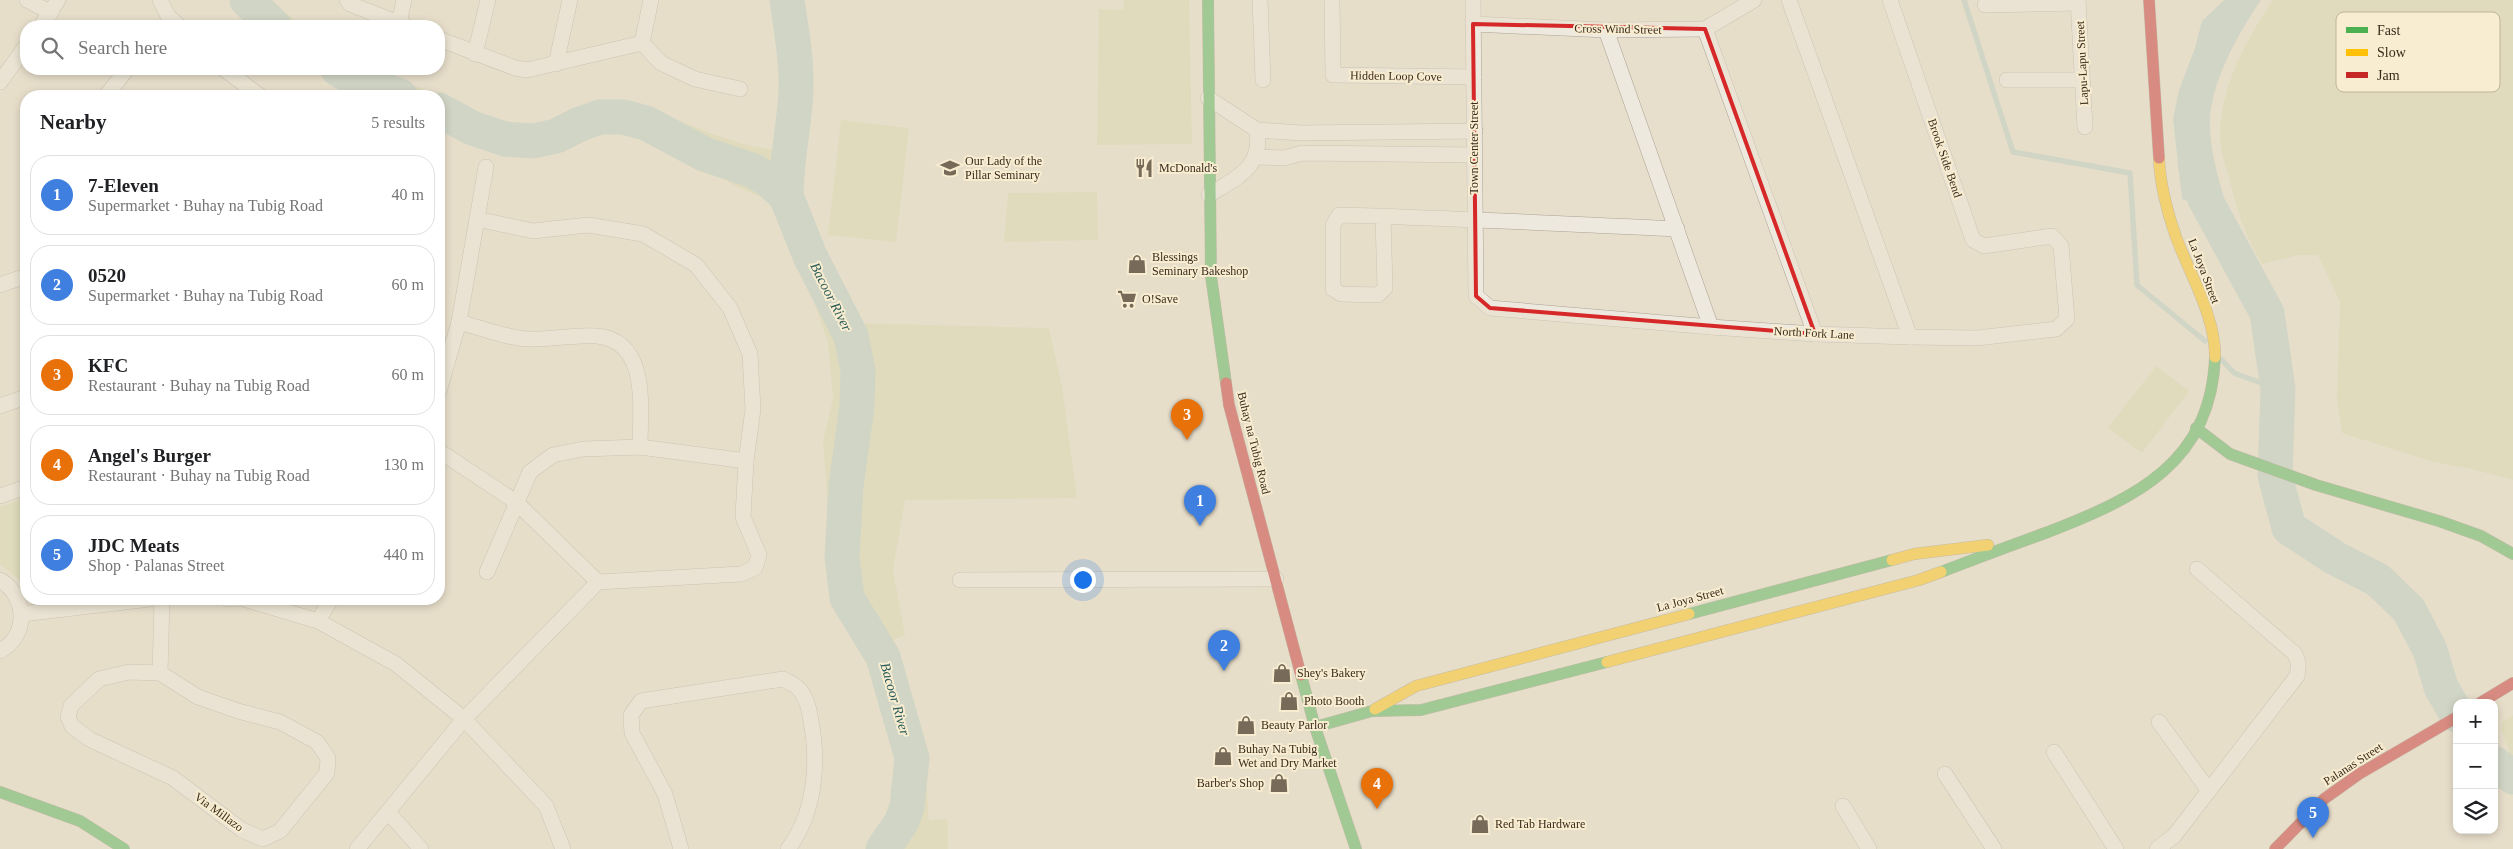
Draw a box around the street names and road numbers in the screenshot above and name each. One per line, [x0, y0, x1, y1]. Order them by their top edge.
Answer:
street label: Lapu-Lapu Street [2073, 20, 2091, 105]
street label: Cross Wind Street [1574, 21, 1662, 37]
street label: Hidden Loop Cove [1350, 68, 1442, 84]
street label: Town Center Street [1467, 101, 1481, 195]
street label: Brook Side Bend [1925, 117, 1965, 199]
street label: La Joya Street [2185, 236, 2223, 306]
street label: North Fork Lane [1773, 324, 1855, 342]
street label: Buhay na Tubig Road [1235, 390, 1273, 496]
street label: La Joya Street [1655, 583, 1726, 615]
street label: Palanas Street [2321, 739, 2386, 788]
street label: Via Millazo [192, 790, 246, 834]

